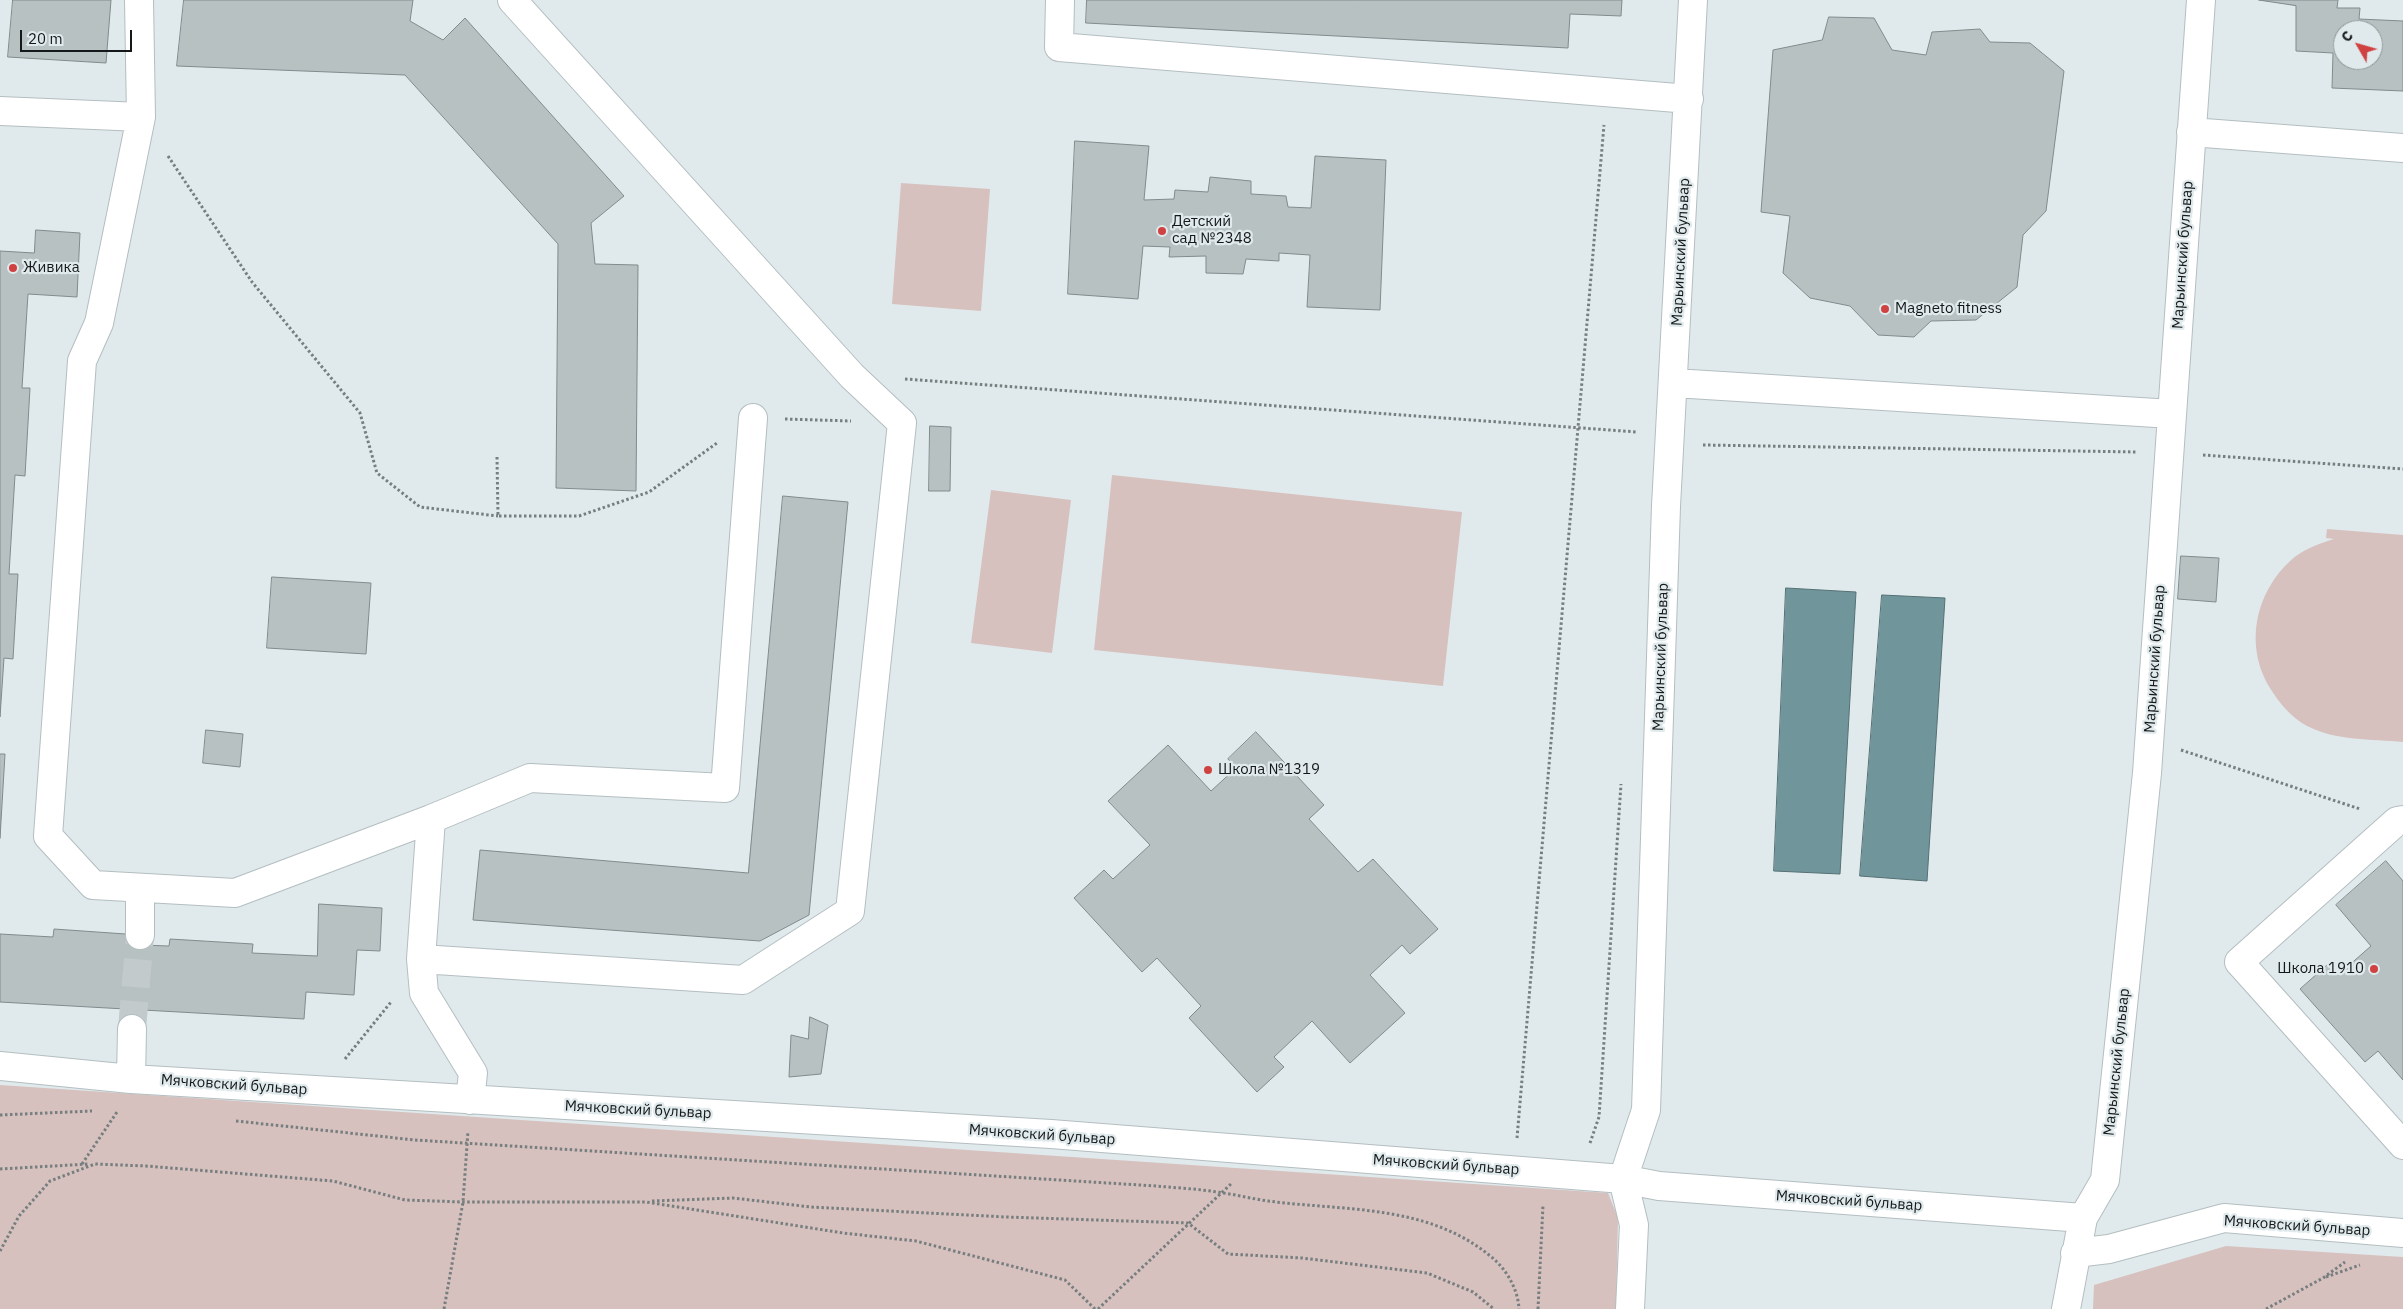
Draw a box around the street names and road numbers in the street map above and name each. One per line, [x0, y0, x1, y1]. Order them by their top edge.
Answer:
street label: Марьинский бульвар [1668, 178, 1694, 326]
street label: Марьинский бульвар [2169, 180, 2197, 330]
street label: Марьинский бульвар [1649, 583, 1673, 731]
street label: Марьинский бульвар [2141, 584, 2169, 734]
street label: Марьинский бульвар [2100, 987, 2134, 1137]
street label: Мячковский бульвар [160, 1071, 308, 1099]
street label: Мячковский бульвар [564, 1097, 712, 1123]
street label: Мячковский бульвар [968, 1121, 1116, 1149]
street label: Мячковский бульвар [1372, 1151, 1520, 1179]
street label: Мячковский бульвар [1775, 1187, 1923, 1215]
street label: Мячковский бульвар [2223, 1212, 2371, 1240]

